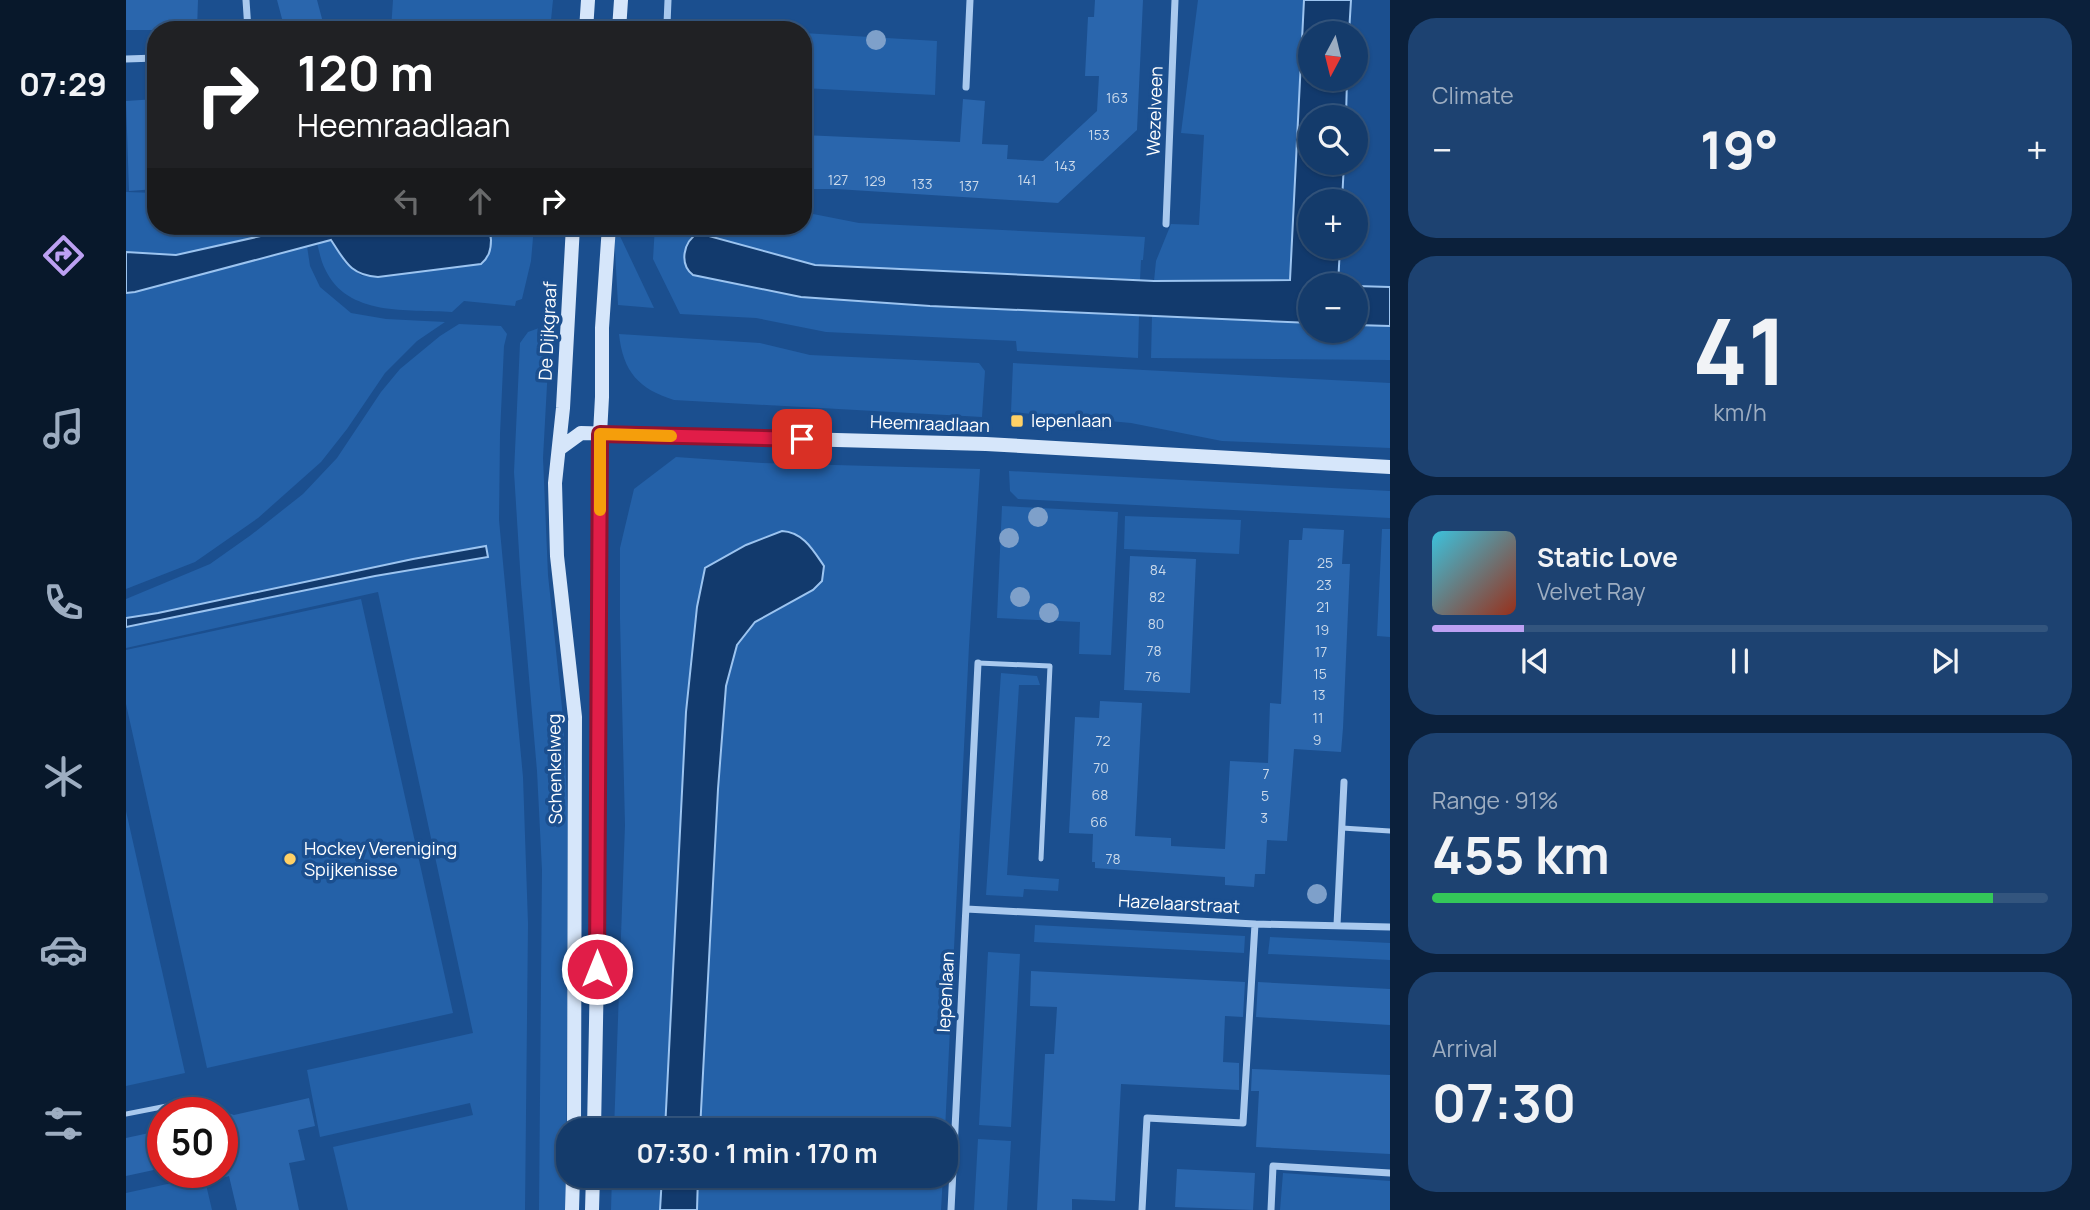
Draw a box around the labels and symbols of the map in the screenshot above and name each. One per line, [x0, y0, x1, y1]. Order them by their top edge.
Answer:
north arrow [1298, 21, 1368, 91]
street label: Wezelveen [1140, 66, 1168, 156]
house number: 163 [1106, 88, 1128, 107]
house number: 153 [1088, 125, 1110, 144]
house number: 143 [1054, 156, 1076, 175]
house number: 127 [828, 170, 848, 189]
house number: 141 [1017, 170, 1037, 189]
house number: 129 [864, 171, 886, 190]
house number: 133 [912, 174, 932, 193]
house number: 137 [959, 176, 979, 195]
street label: De Dijkgraaf [532, 280, 562, 381]
place label: Iepenlaan [1031, 408, 1112, 432]
pin [772, 409, 832, 469]
street label: Heemraadlaan [870, 409, 990, 437]
marker: Iepenlaan [1009, 413, 1025, 429]
house number: 25 [1317, 553, 1333, 572]
house number: 84 [1150, 560, 1166, 579]
house number: 23 [1316, 575, 1332, 594]
house number: 82 [1149, 587, 1165, 606]
house number: 21 [1316, 597, 1330, 616]
house number: 80 [1148, 614, 1164, 633]
house number: 19 [1315, 620, 1329, 639]
house number: 78 [1146, 641, 1162, 660]
house number: 17 [1315, 642, 1327, 661]
house number: 15 [1313, 664, 1327, 683]
house number: 76 [1145, 667, 1161, 686]
house number: 13 [1312, 685, 1326, 704]
house number: 11 [1313, 708, 1323, 727]
street label: Schenkelweg [541, 713, 567, 825]
house number: 9 [1313, 730, 1321, 749]
house number: 72 [1095, 731, 1111, 750]
house number: 70 [1093, 758, 1109, 777]
house number: 7 [1262, 764, 1270, 783]
house number: 68 [1092, 785, 1108, 804]
house number: 5 [1261, 786, 1269, 805]
house number: 3 [1260, 808, 1268, 827]
house number: 66 [1090, 812, 1108, 831]
place label: Hockey Vereniging Spijkenisse [304, 836, 457, 881]
house number: 78 [1105, 849, 1121, 868]
marker: Hockey Vereniging Spijkenisse [282, 851, 298, 867]
street label: Hazelaarstraat [1118, 888, 1241, 918]
position arrow [560, 932, 634, 1006]
street label: Iepenlaan [931, 951, 959, 1033]
speed limit sign: 50 [147, 1097, 238, 1188]

